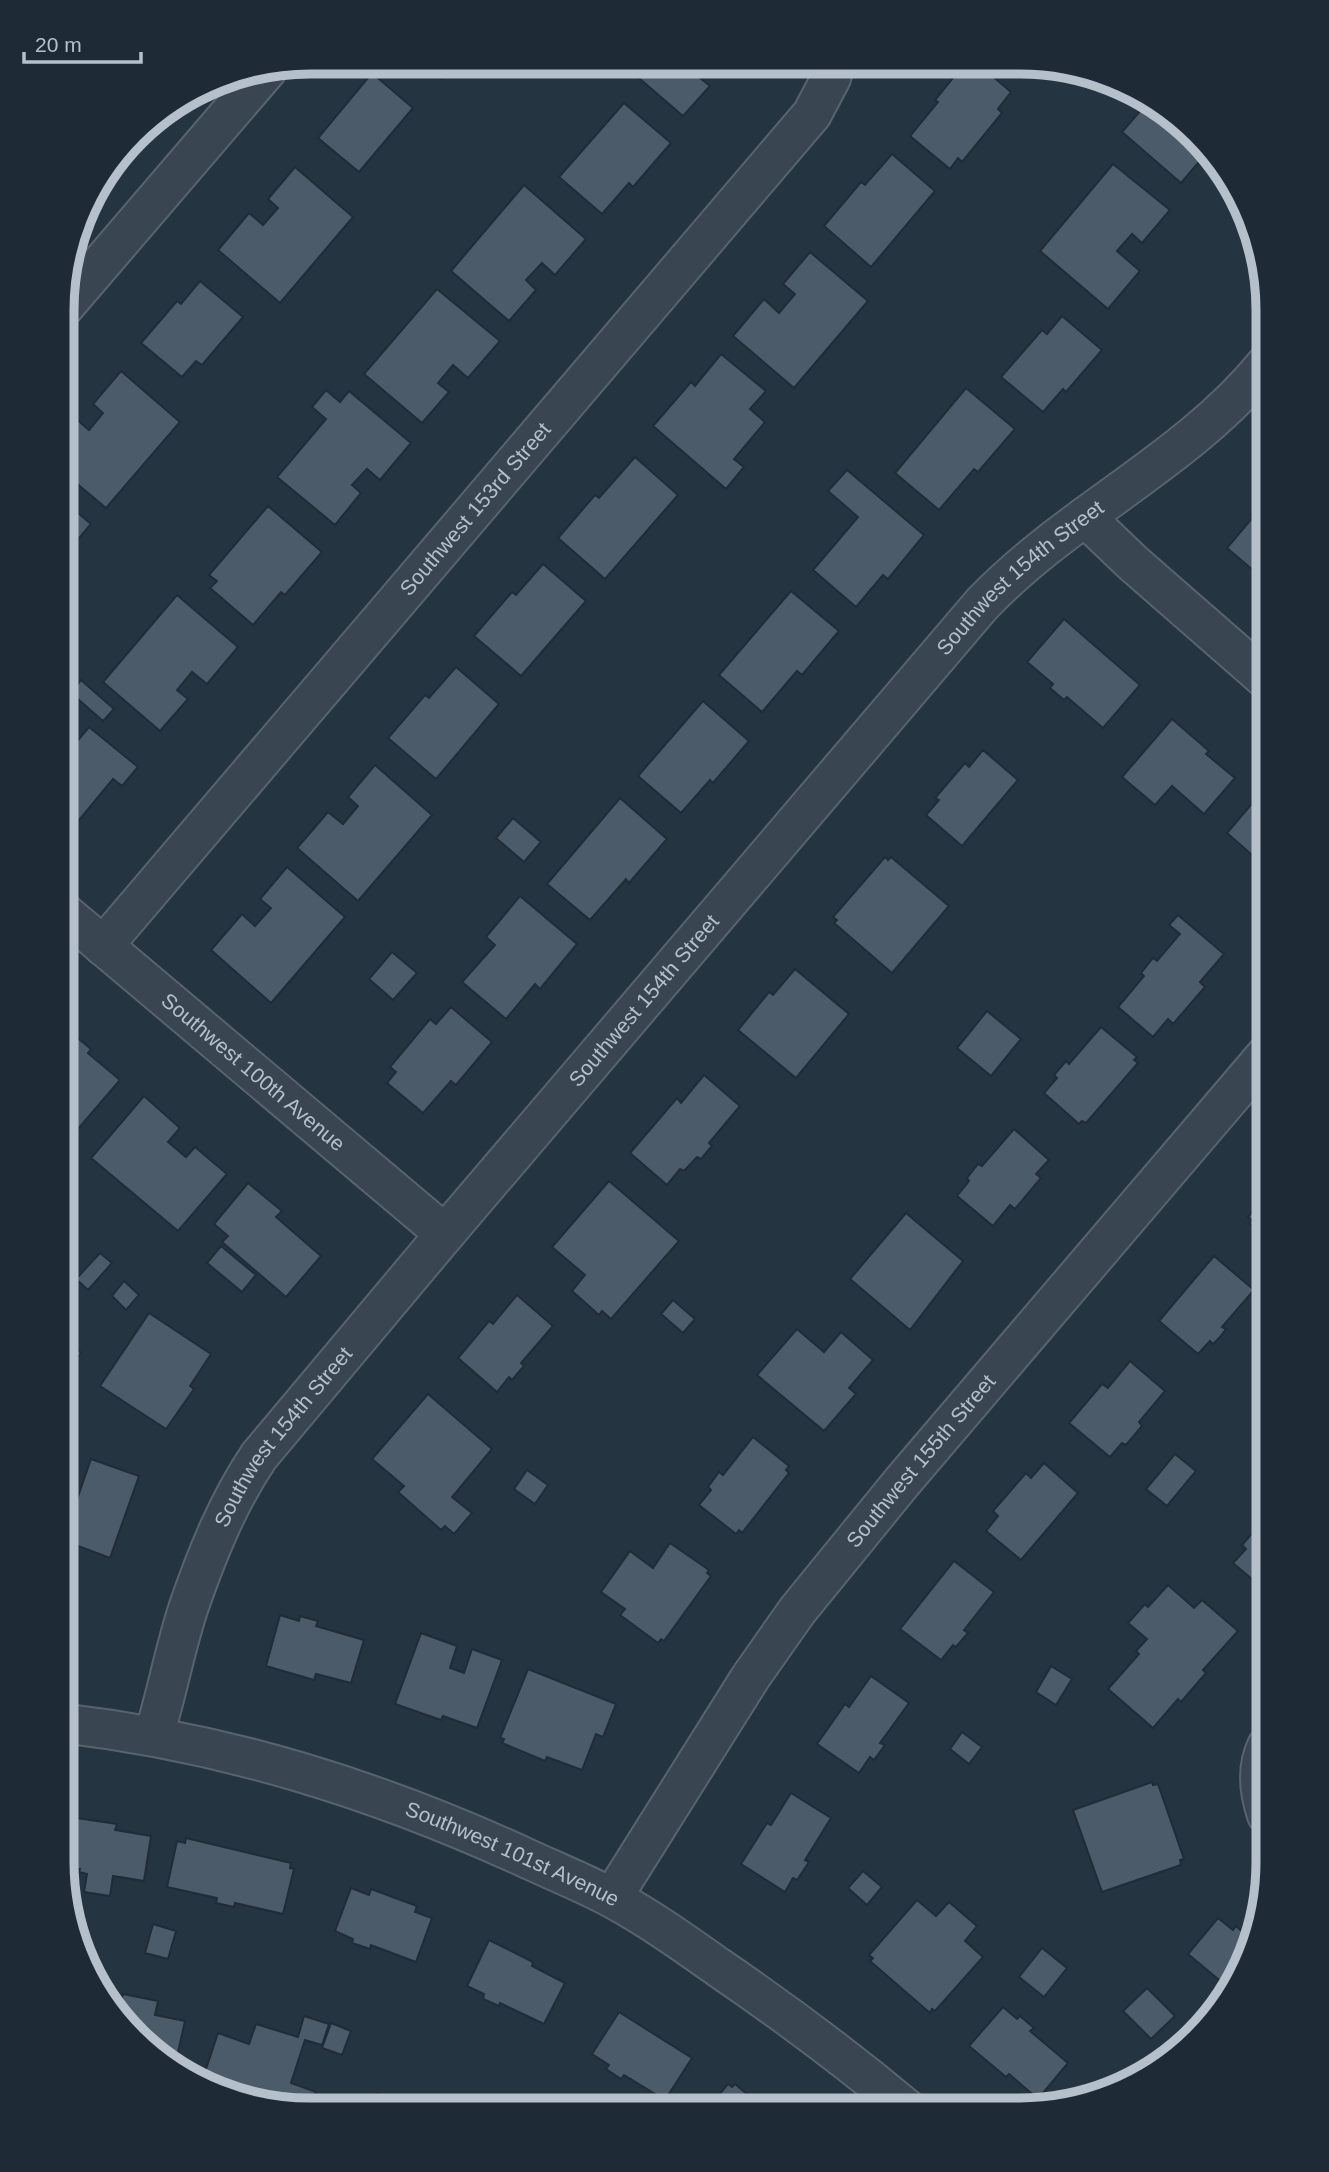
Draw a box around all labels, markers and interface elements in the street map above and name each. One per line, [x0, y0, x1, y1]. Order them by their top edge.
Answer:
scale bar [24, 21, 142, 65]
text: 20 m [35, 33, 82, 56]
street label: Southwest 153rd Street [395, 418, 555, 600]
street label: Southwest 154th Street [932, 495, 1108, 659]
street label: Southwest 154th Street [564, 910, 723, 1091]
street label: Southwest 100th Avenue [157, 988, 350, 1155]
street label: Southwest 154th Street [210, 1342, 357, 1531]
street label: Southwest 155th Street [841, 1370, 1000, 1552]
street label: Southwest 101st Avenue [402, 1797, 623, 1911]

